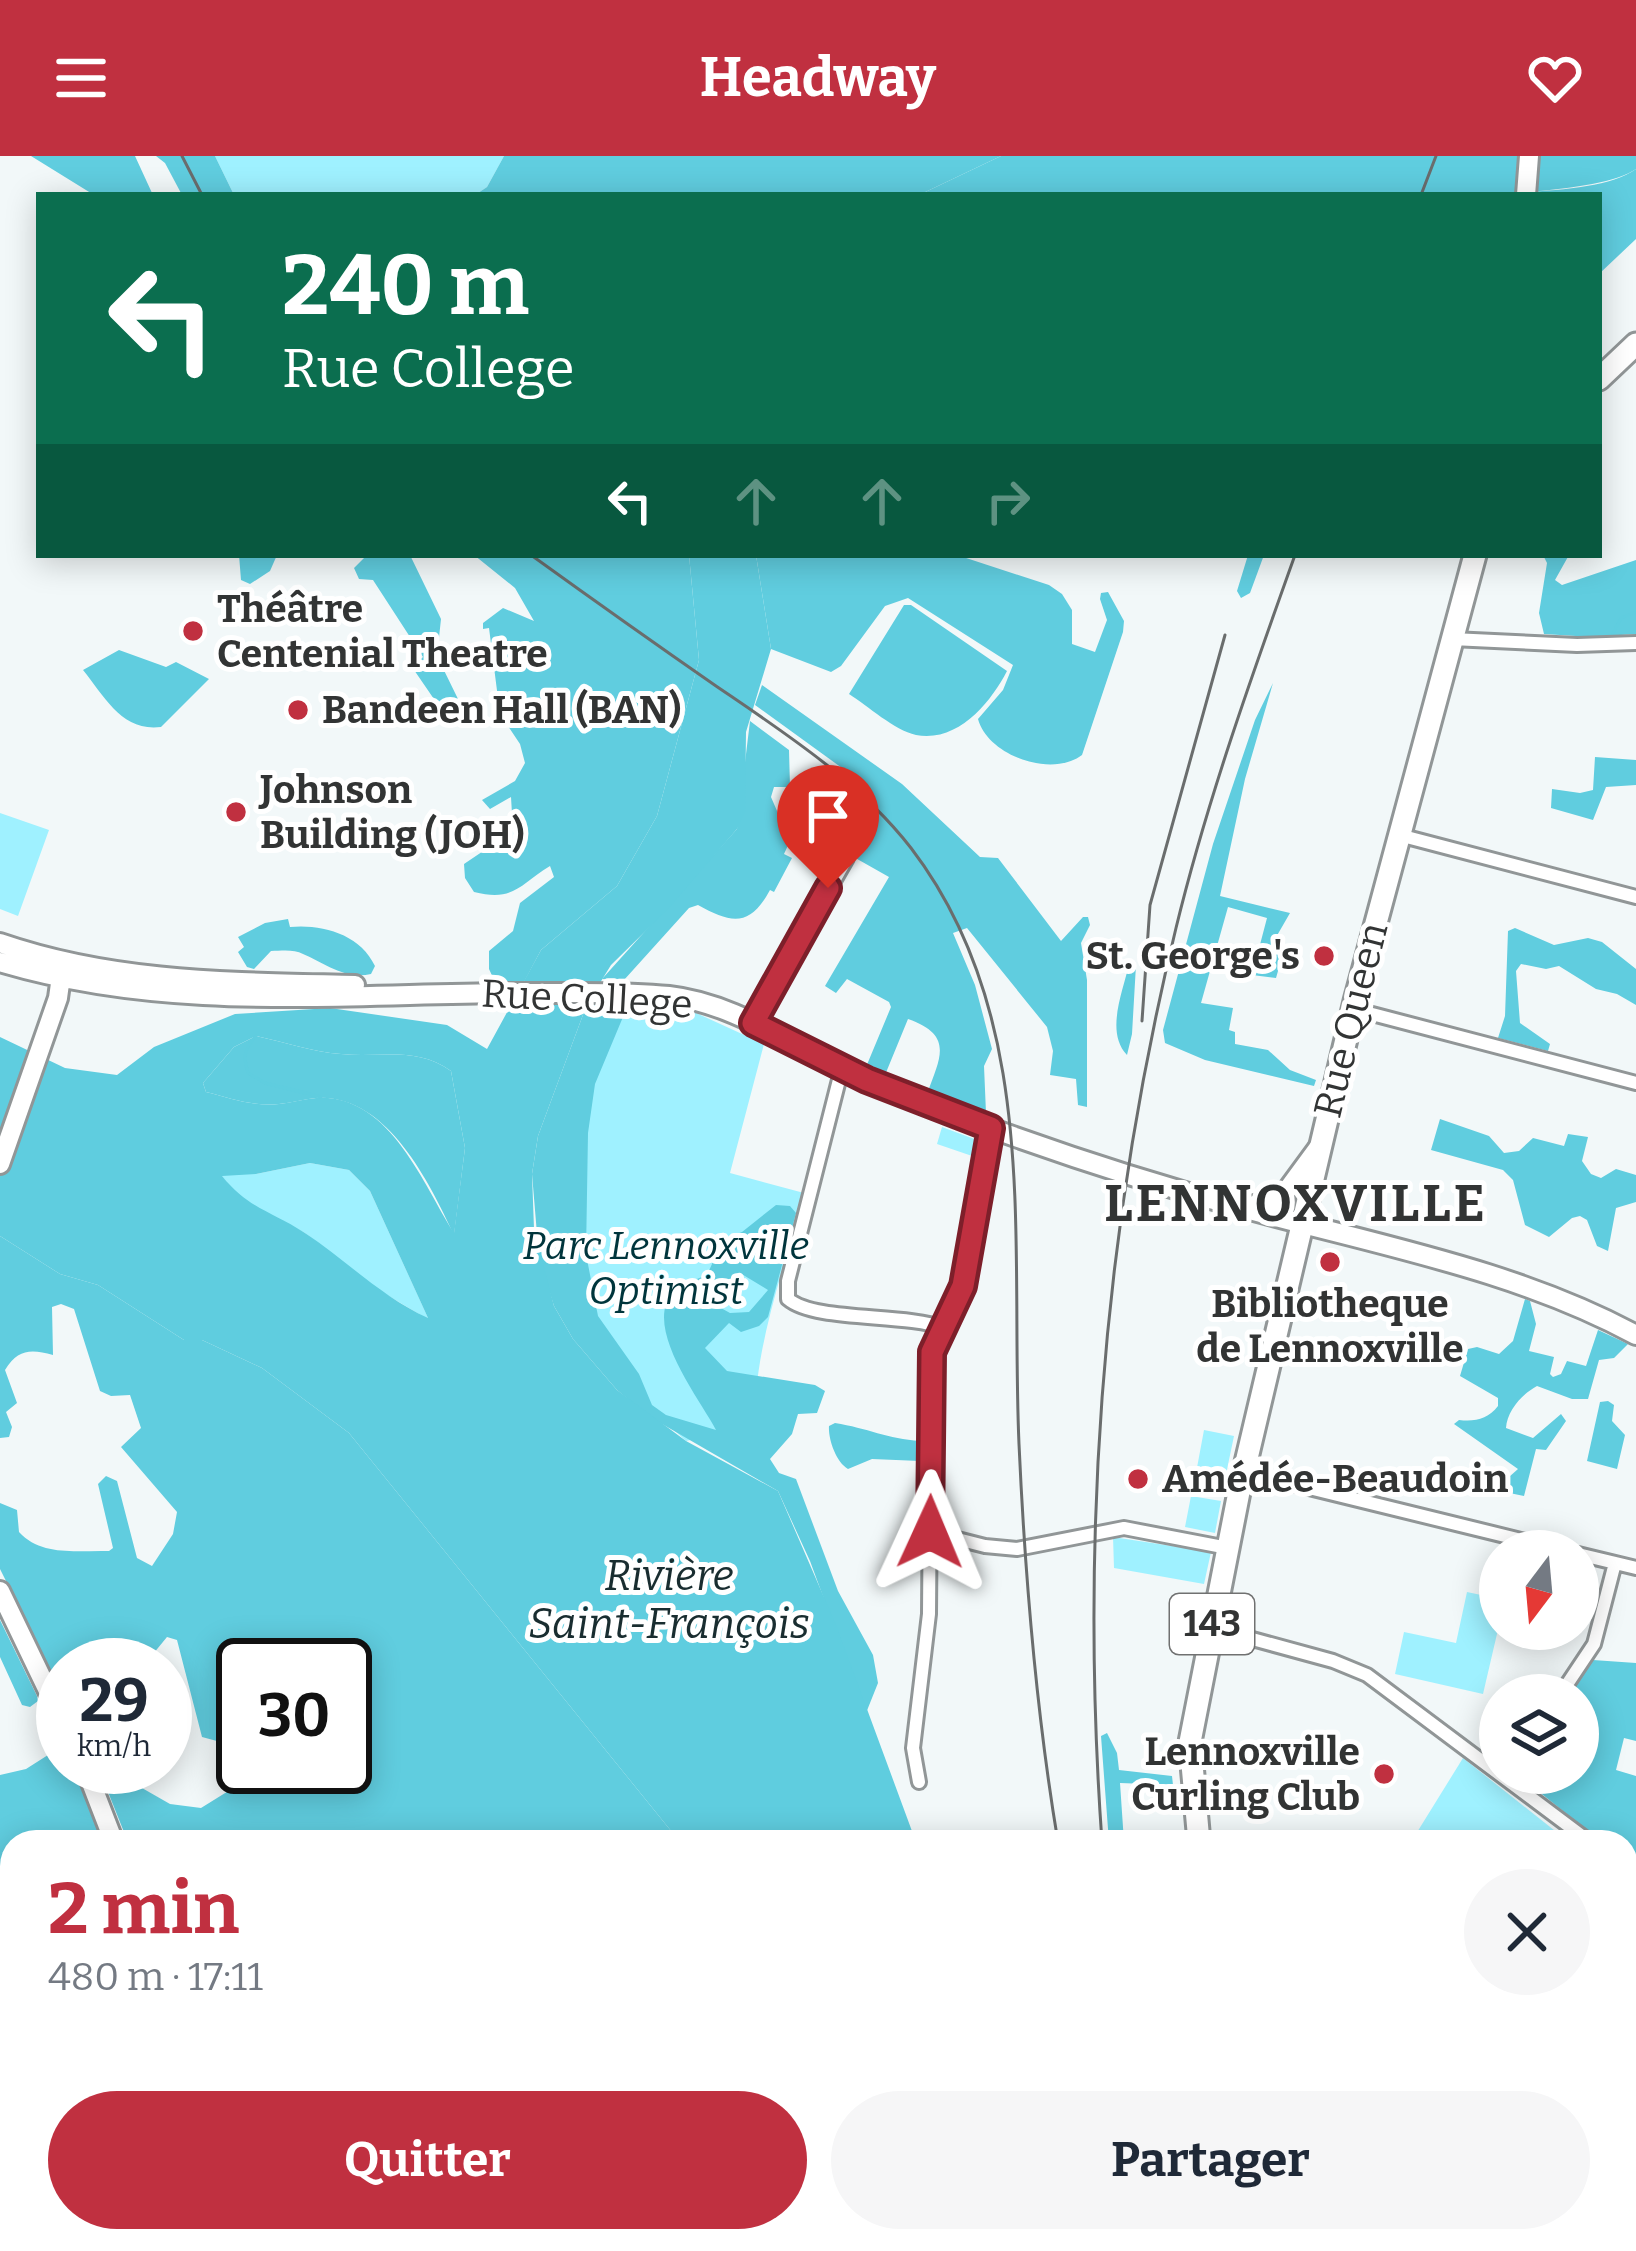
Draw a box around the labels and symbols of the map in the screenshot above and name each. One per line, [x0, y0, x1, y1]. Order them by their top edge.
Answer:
place label: Théâtre Centenial Theatre [217, 586, 548, 677]
marker: Théâtre Centenial Theatre [180, 618, 206, 644]
place label: Bandeen Hall (BAN) [322, 687, 681, 733]
marker: Bandeen Hall (BAN) [285, 697, 311, 723]
pin [777, 765, 879, 888]
place label: Johnson Building (JOH) [258, 767, 525, 858]
marker: Johnson Building (JOH) [223, 799, 249, 825]
street label: Rue Queen [1305, 918, 1397, 1122]
place label: St. George's [1085, 933, 1300, 979]
marker: St. George's [1311, 943, 1337, 969]
street label: Rue College [480, 971, 694, 1027]
district label: LENNOXVILLE [1104, 1173, 1488, 1235]
park label: Parc Lennoxville Optimist [523, 1223, 809, 1314]
marker: Bibliotheque de Lennoxville [1317, 1249, 1343, 1275]
place label: Bibliotheque de Lennoxville [1196, 1281, 1464, 1372]
place label: Amédée-Beaudoin [1162, 1456, 1508, 1502]
marker: Amédée-Beaudoin [1125, 1466, 1151, 1492]
position arrow [867, 1469, 993, 1595]
north arrow [1479, 1530, 1599, 1650]
water label: Rivière Saint-François [528, 1551, 810, 1649]
road number: 143 [1170, 1594, 1254, 1654]
speed limit sign: 30 [216, 1638, 372, 1794]
place label: Lennoxville Curling Club [1131, 1729, 1360, 1820]
marker: Lennoxville Curling Club [1371, 1761, 1397, 1787]

